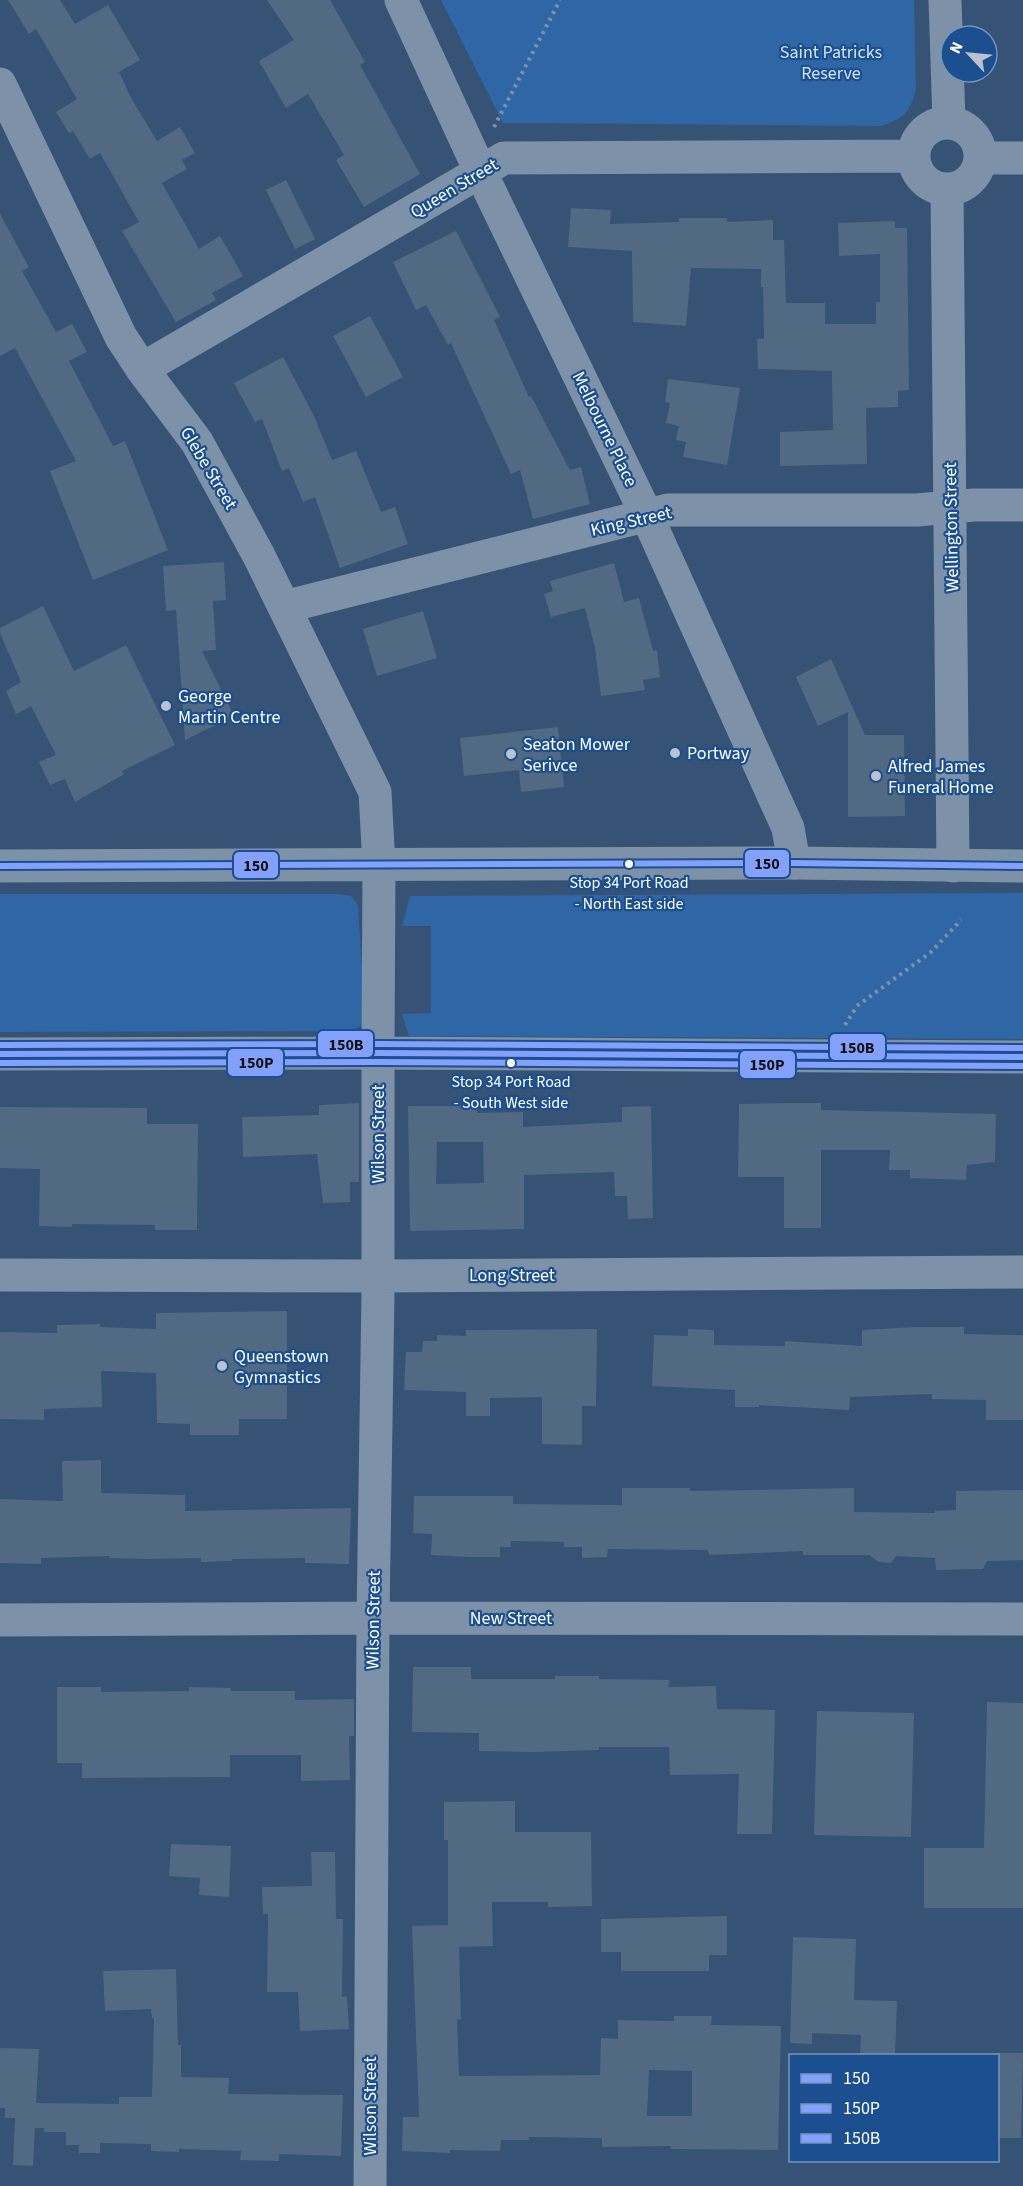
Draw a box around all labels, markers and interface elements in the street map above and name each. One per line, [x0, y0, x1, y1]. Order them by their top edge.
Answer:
north arrow [939, 24, 999, 84]
text: N [944, 38, 969, 57]
park label: Saint Patricks Reserve [780, 40, 882, 86]
street label: Queen Street [406, 152, 503, 224]
street label: Melbourne Place [566, 367, 643, 491]
street label: Glebe Street [174, 422, 243, 514]
street label: Wellington Street [938, 462, 965, 592]
street label: King Street [588, 500, 674, 543]
place label: George Martin Centre [178, 684, 281, 730]
marker: George Martin Centre [159, 699, 173, 713]
place label: Seaton Mower Serivce [523, 732, 631, 778]
place label: Portway [687, 741, 750, 766]
marker: Portway [668, 746, 682, 760]
marker: Seaton Mower Serivce [504, 747, 518, 761]
place label: Alfred James Funeral Home [888, 754, 994, 800]
marker: Alfred James Funeral Home [869, 769, 883, 783]
line badge: 150 [744, 849, 790, 878]
line badge: 150 [233, 851, 279, 879]
text: 150 [754, 853, 780, 875]
text: 150 [243, 855, 269, 877]
marker: Stop 34 Port Road - North East side [623, 858, 635, 870]
place label: Stop 34 Port Road - North East side [569, 872, 689, 915]
line badge: 150B [317, 1030, 374, 1058]
line badge: 150B [829, 1033, 886, 1061]
text: 150B [328, 1034, 364, 1056]
text: 150B [839, 1037, 875, 1059]
line badge: 150P [227, 1048, 284, 1077]
line badge: 150P [739, 1050, 796, 1079]
text: 150P [239, 1052, 273, 1074]
text: 150P [750, 1054, 784, 1076]
marker: Stop 34 Port Road - South West side [505, 1057, 517, 1069]
place label: Stop 34 Port Road - South West side [451, 1071, 571, 1114]
street label: Wilson Street [366, 1084, 391, 1184]
street label: Long Street [469, 1263, 555, 1288]
place label: Queenstown Gymnastics [234, 1344, 329, 1390]
marker: Queenstown Gymnastics [215, 1359, 229, 1373]
street label: Wilson Street [360, 1570, 387, 1670]
street label: New Street [470, 1606, 552, 1631]
legend [789, 2054, 999, 2162]
street label: Wilson Street [358, 2056, 383, 2156]
text: 150 [843, 2066, 870, 2091]
text: 150P [843, 2096, 880, 2121]
text: 150B [843, 2126, 880, 2151]

